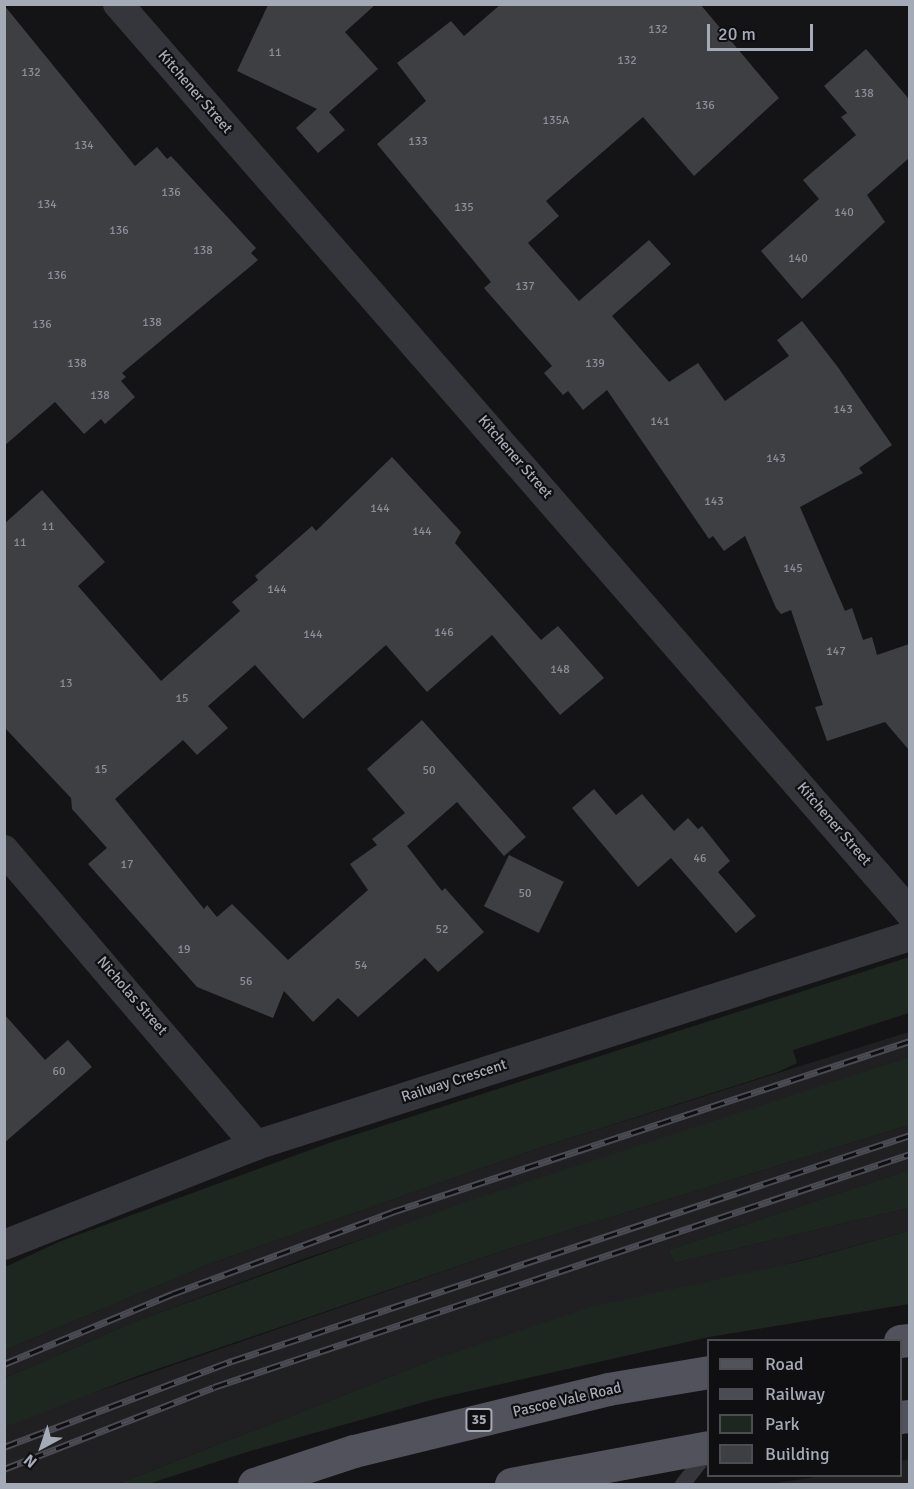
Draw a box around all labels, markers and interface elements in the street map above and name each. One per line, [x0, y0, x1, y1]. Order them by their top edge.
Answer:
scale bar [710, 12, 816, 50]
house number: 132 [648, 23, 668, 37]
text: 20 m [718, 23, 756, 45]
house number: 11 [269, 46, 281, 60]
street label: Kitchener Street [154, 47, 236, 137]
house number: 132 [617, 54, 637, 68]
house number: 132 [21, 66, 41, 80]
house number: 138 [854, 87, 874, 101]
house number: 136 [695, 99, 715, 113]
house number: 135A [543, 114, 569, 128]
house number: 133 [408, 135, 428, 149]
house number: 134 [74, 139, 94, 153]
house number: 136 [161, 186, 181, 200]
house number: 134 [37, 198, 57, 212]
house number: 135 [454, 201, 474, 215]
house number: 140 [834, 206, 854, 220]
house number: 136 [109, 224, 129, 238]
house number: 138 [193, 244, 213, 258]
house number: 140 [788, 252, 808, 266]
house number: 136 [47, 269, 67, 283]
house number: 137 [515, 280, 535, 294]
house number: 138 [142, 316, 162, 330]
house number: 136 [32, 318, 52, 332]
house number: 138 [67, 357, 87, 371]
house number: 139 [585, 357, 605, 371]
house number: 138 [90, 389, 110, 403]
house number: 143 [833, 403, 853, 417]
street label: Kitchener Street [474, 412, 556, 502]
house number: 141 [650, 415, 670, 429]
house number: 143 [766, 452, 786, 466]
house number: 143 [704, 495, 724, 509]
house number: 144 [370, 502, 390, 516]
house number: 11 [42, 520, 54, 534]
house number: 144 [412, 525, 432, 539]
house number: 11 [14, 536, 26, 550]
house number: 145 [783, 562, 803, 576]
house number: 144 [267, 583, 287, 597]
house number: 146 [434, 626, 454, 640]
house number: 144 [303, 628, 323, 642]
house number: 147 [826, 645, 846, 659]
house number: 148 [550, 663, 570, 677]
house number: 13 [60, 677, 72, 691]
house number: 15 [176, 692, 188, 706]
house number: 15 [95, 763, 107, 777]
house number: 50 [423, 764, 435, 778]
street label: Kitchener Street [793, 779, 875, 869]
house number: 46 [694, 852, 706, 866]
house number: 17 [121, 858, 133, 872]
house number: 50 [519, 887, 531, 901]
house number: 52 [436, 923, 448, 937]
house number: 19 [178, 943, 190, 957]
street label: Nicholas Street [93, 953, 171, 1039]
house number: 54 [355, 959, 367, 973]
house number: 56 [240, 975, 252, 989]
street label: Railway Crescent [399, 1056, 509, 1106]
house number: 60 [53, 1065, 65, 1079]
legend [707, 1339, 902, 1477]
text: Road [765, 1353, 804, 1375]
street label: Pascoe Vale Road [511, 1379, 623, 1421]
text: Railway [765, 1383, 825, 1405]
road number: 35 [464, 1409, 494, 1431]
text: Park [765, 1413, 800, 1435]
north arrow [12, 1417, 72, 1477]
text: Building [765, 1443, 829, 1465]
text: N [20, 1450, 41, 1472]

